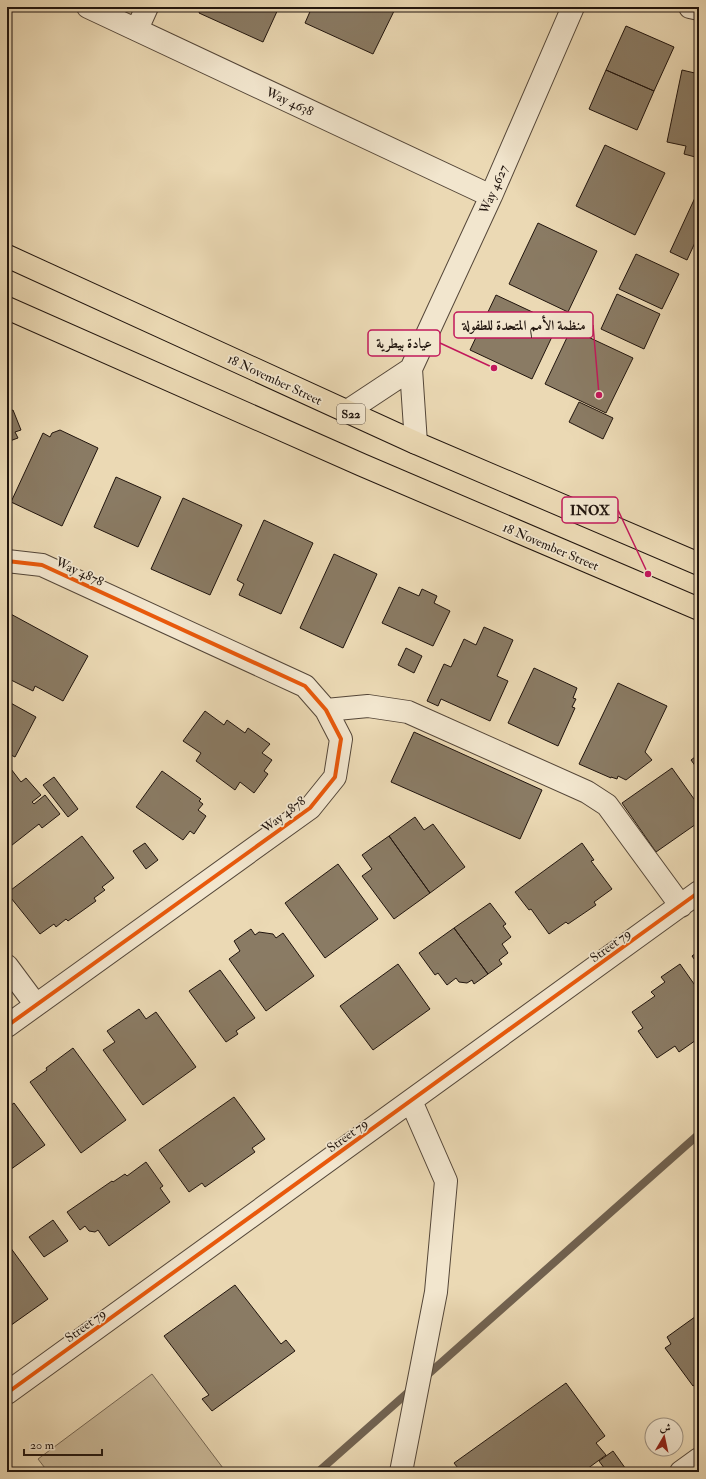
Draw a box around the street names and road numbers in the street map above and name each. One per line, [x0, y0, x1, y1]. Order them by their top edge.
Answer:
street label: Way 4638 [262, 84, 316, 121]
street label: Way 4627 [476, 162, 513, 218]
street label: 18 November Street [225, 351, 324, 409]
road number: S22 [337, 404, 365, 424]
street label: 18 November Street [500, 520, 601, 574]
street label: Way 4878 [52, 553, 106, 591]
street label: Way 4878 [258, 793, 309, 838]
street label: Street 79 [587, 926, 634, 966]
street label: Street 79 [324, 1116, 371, 1156]
street label: Street 79 [62, 1306, 109, 1346]

